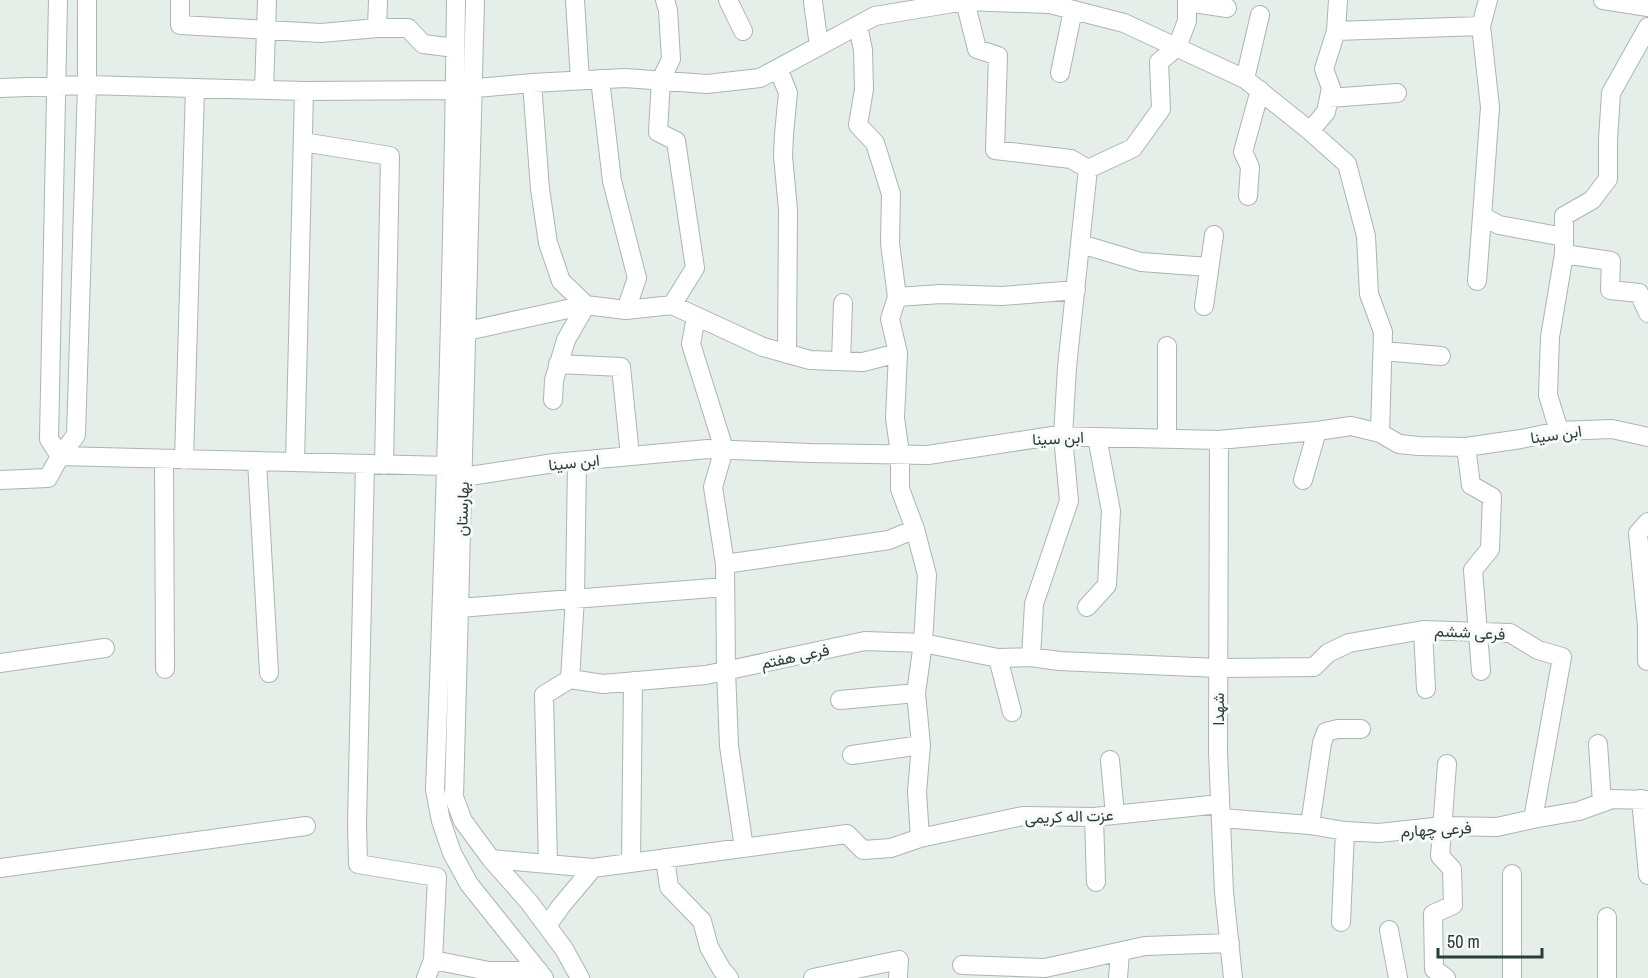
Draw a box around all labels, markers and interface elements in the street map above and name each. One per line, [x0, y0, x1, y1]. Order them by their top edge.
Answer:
street label: ابن سینا [1529, 420, 1583, 448]
street label: ابن سینا [1032, 426, 1084, 450]
street label: ابن سینا [547, 448, 601, 476]
street label: بهارستان [450, 481, 474, 537]
street label: فرعی ششم [1434, 619, 1506, 645]
street label: فرعی هفتم [759, 638, 831, 674]
street label: شهدا [1207, 693, 1229, 725]
street label: عزت اله کریمی [1024, 803, 1114, 829]
street label: فرعی چهارم [1400, 816, 1472, 843]
scale bar [1438, 921, 1542, 959]
text: 50 m [1447, 929, 1480, 954]

